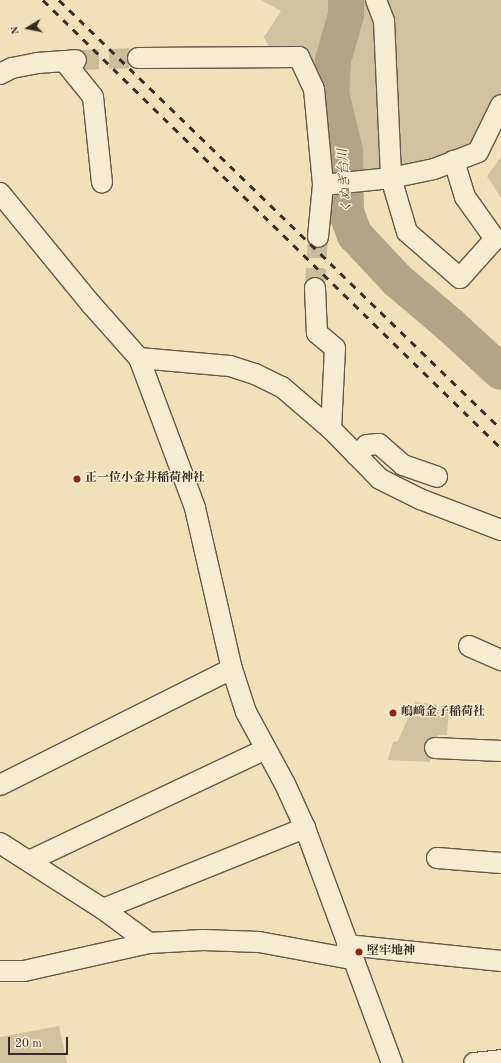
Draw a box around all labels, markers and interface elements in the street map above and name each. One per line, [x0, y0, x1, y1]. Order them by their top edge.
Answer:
north arrow [8, 8, 48, 48]
text: N [10, 25, 22, 35]
water label: くぬぎ台川 [336, 148, 356, 214]
place label: 正一位小金井稲荷神社 [85, 472, 205, 486]
marker: 正一位小金井稲荷神社 [72, 474, 82, 484]
place label: 嶋﨑金子稲荷社 [401, 706, 485, 720]
marker: 嶋﨑金子稲荷社 [388, 708, 398, 718]
place label: 堅牢地神 [367, 945, 415, 959]
marker: 堅牢地神 [354, 947, 364, 957]
scale bar [10, 1029, 70, 1055]
text: 20 m [15, 1038, 42, 1050]

